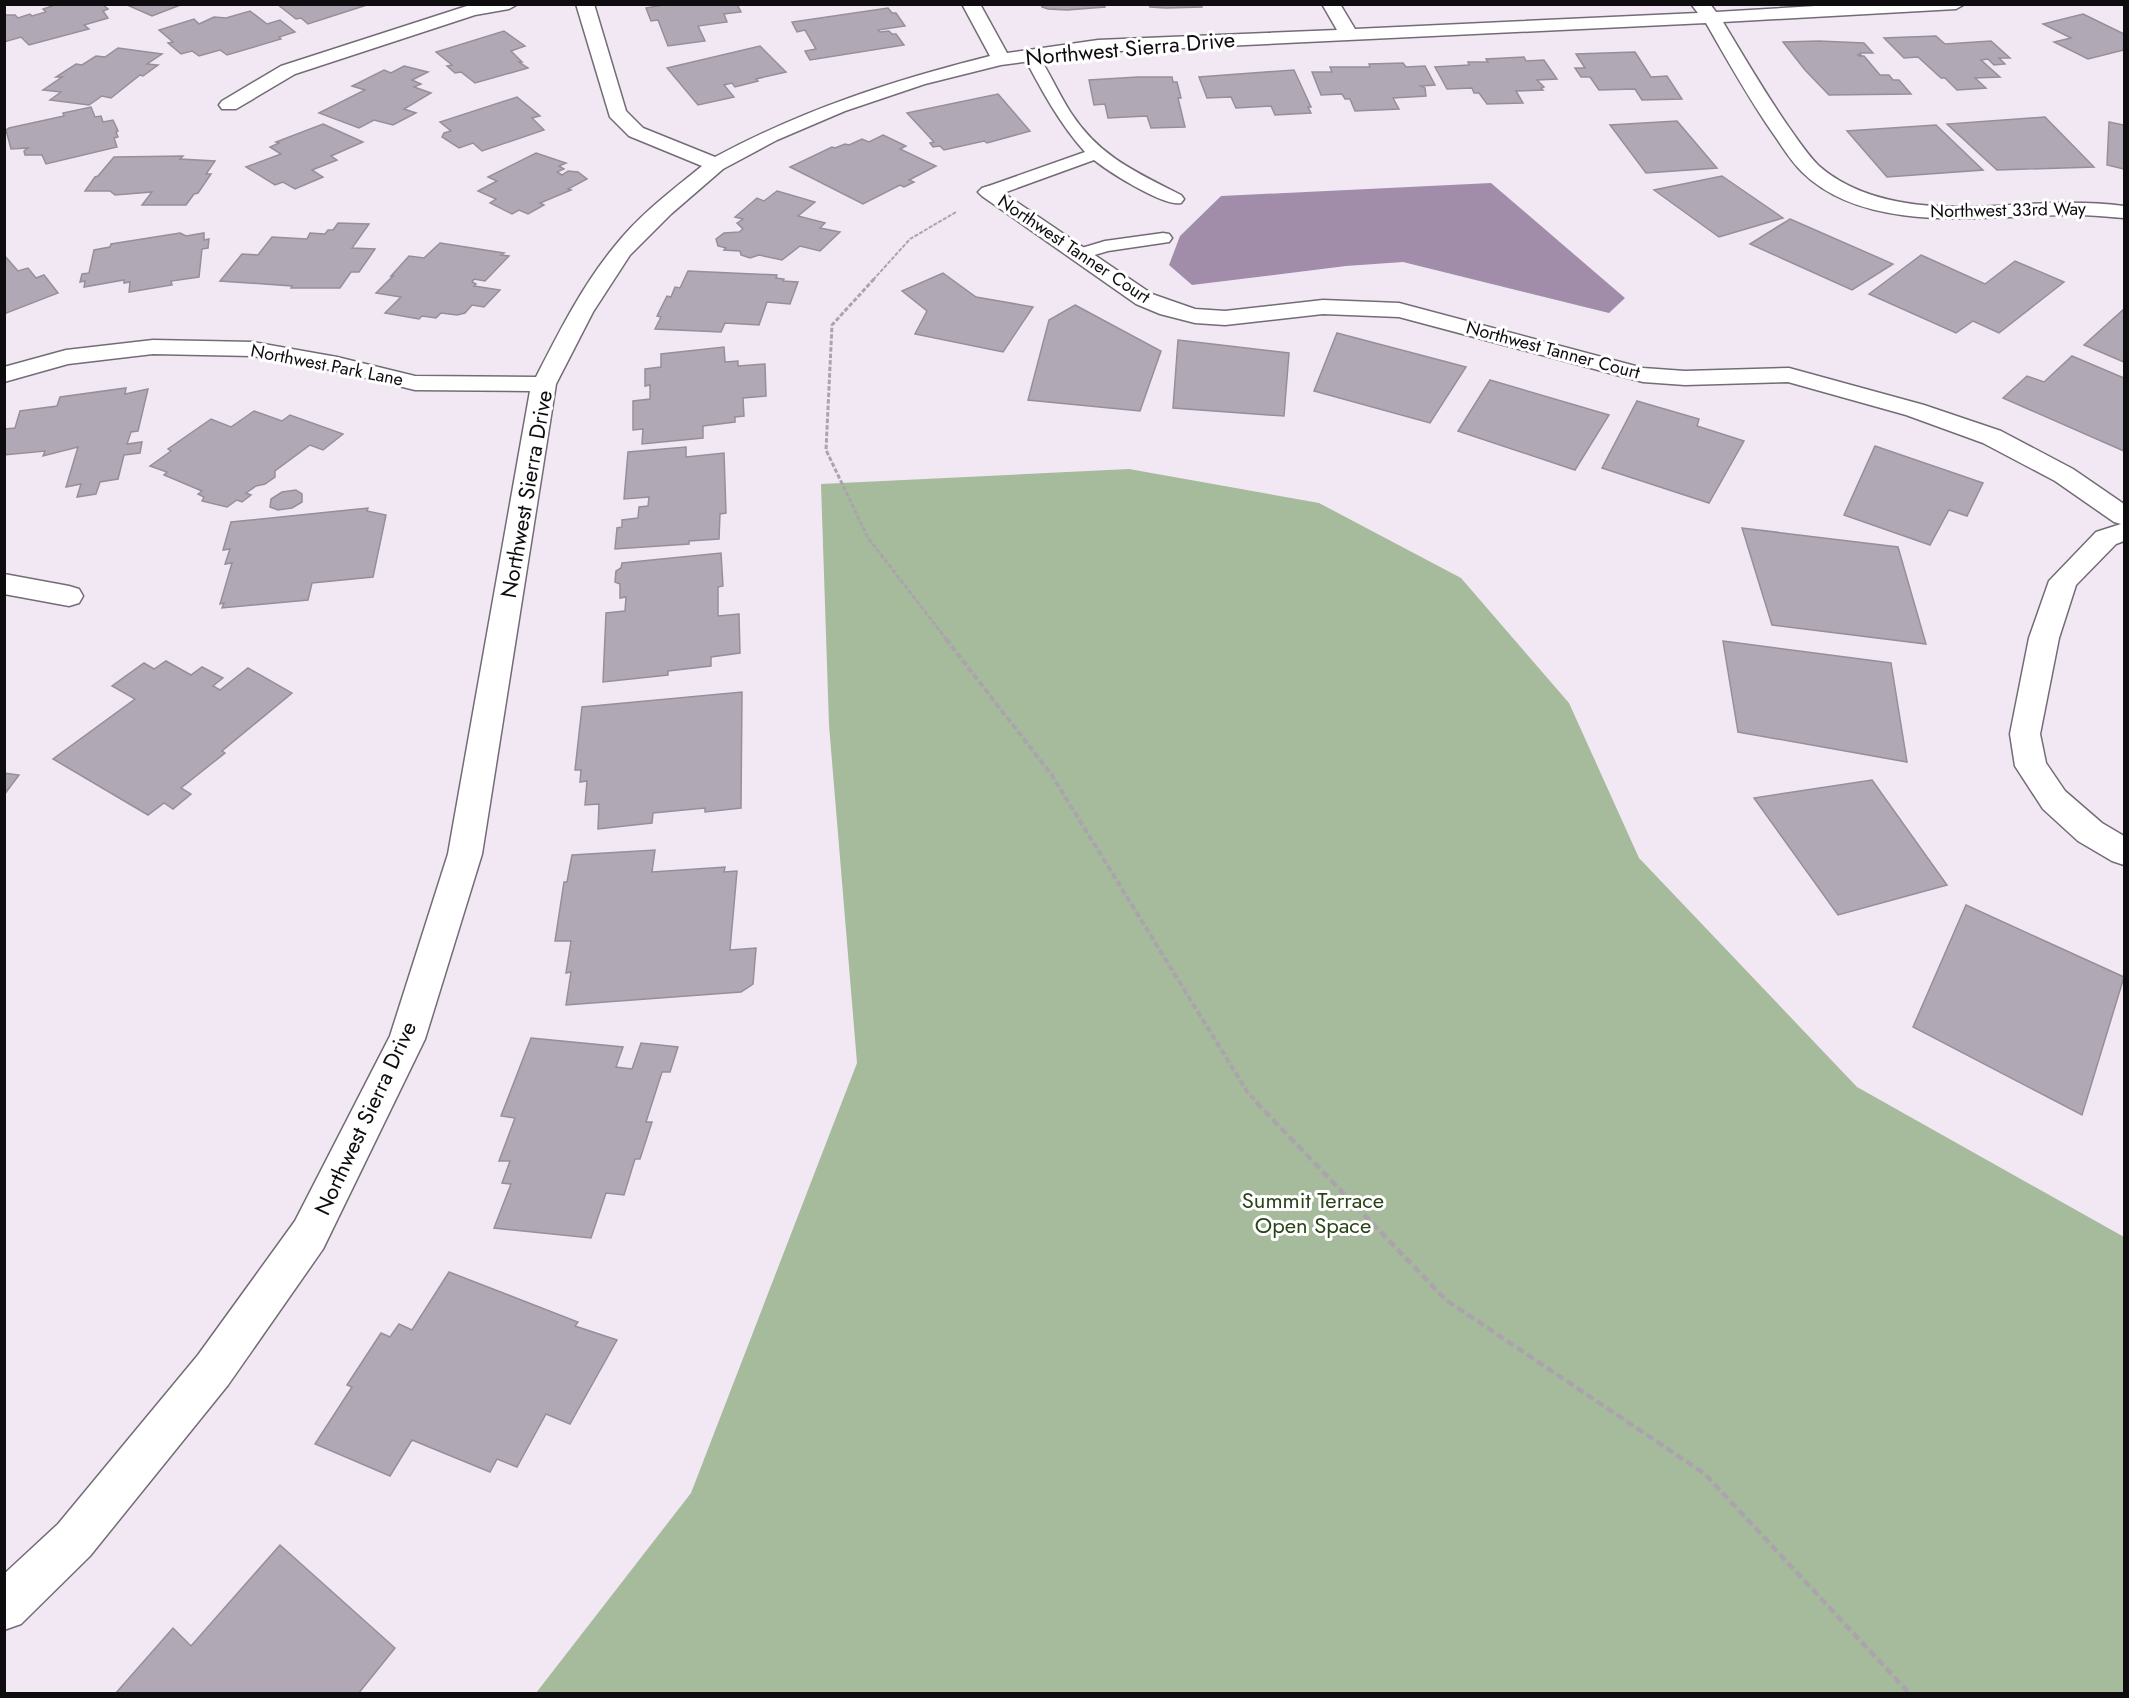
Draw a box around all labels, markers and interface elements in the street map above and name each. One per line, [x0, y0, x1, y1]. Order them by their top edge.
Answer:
street label: Northwest Sierra Drive [1024, 23, 1236, 73]
street label: Northwest Tanner Court [993, 188, 1156, 310]
street label: Northwest 33rd Way [1930, 196, 2086, 224]
street label: Northwest Tanner Court [1463, 314, 1643, 386]
street label: Northwest Park Lane [249, 337, 405, 393]
street label: Northwest Sierra Drive [492, 388, 560, 600]
street label: Northwest Sierra Drive [306, 1016, 424, 1220]
park label: Summit Terrace Open Space [1242, 1184, 1384, 1241]

